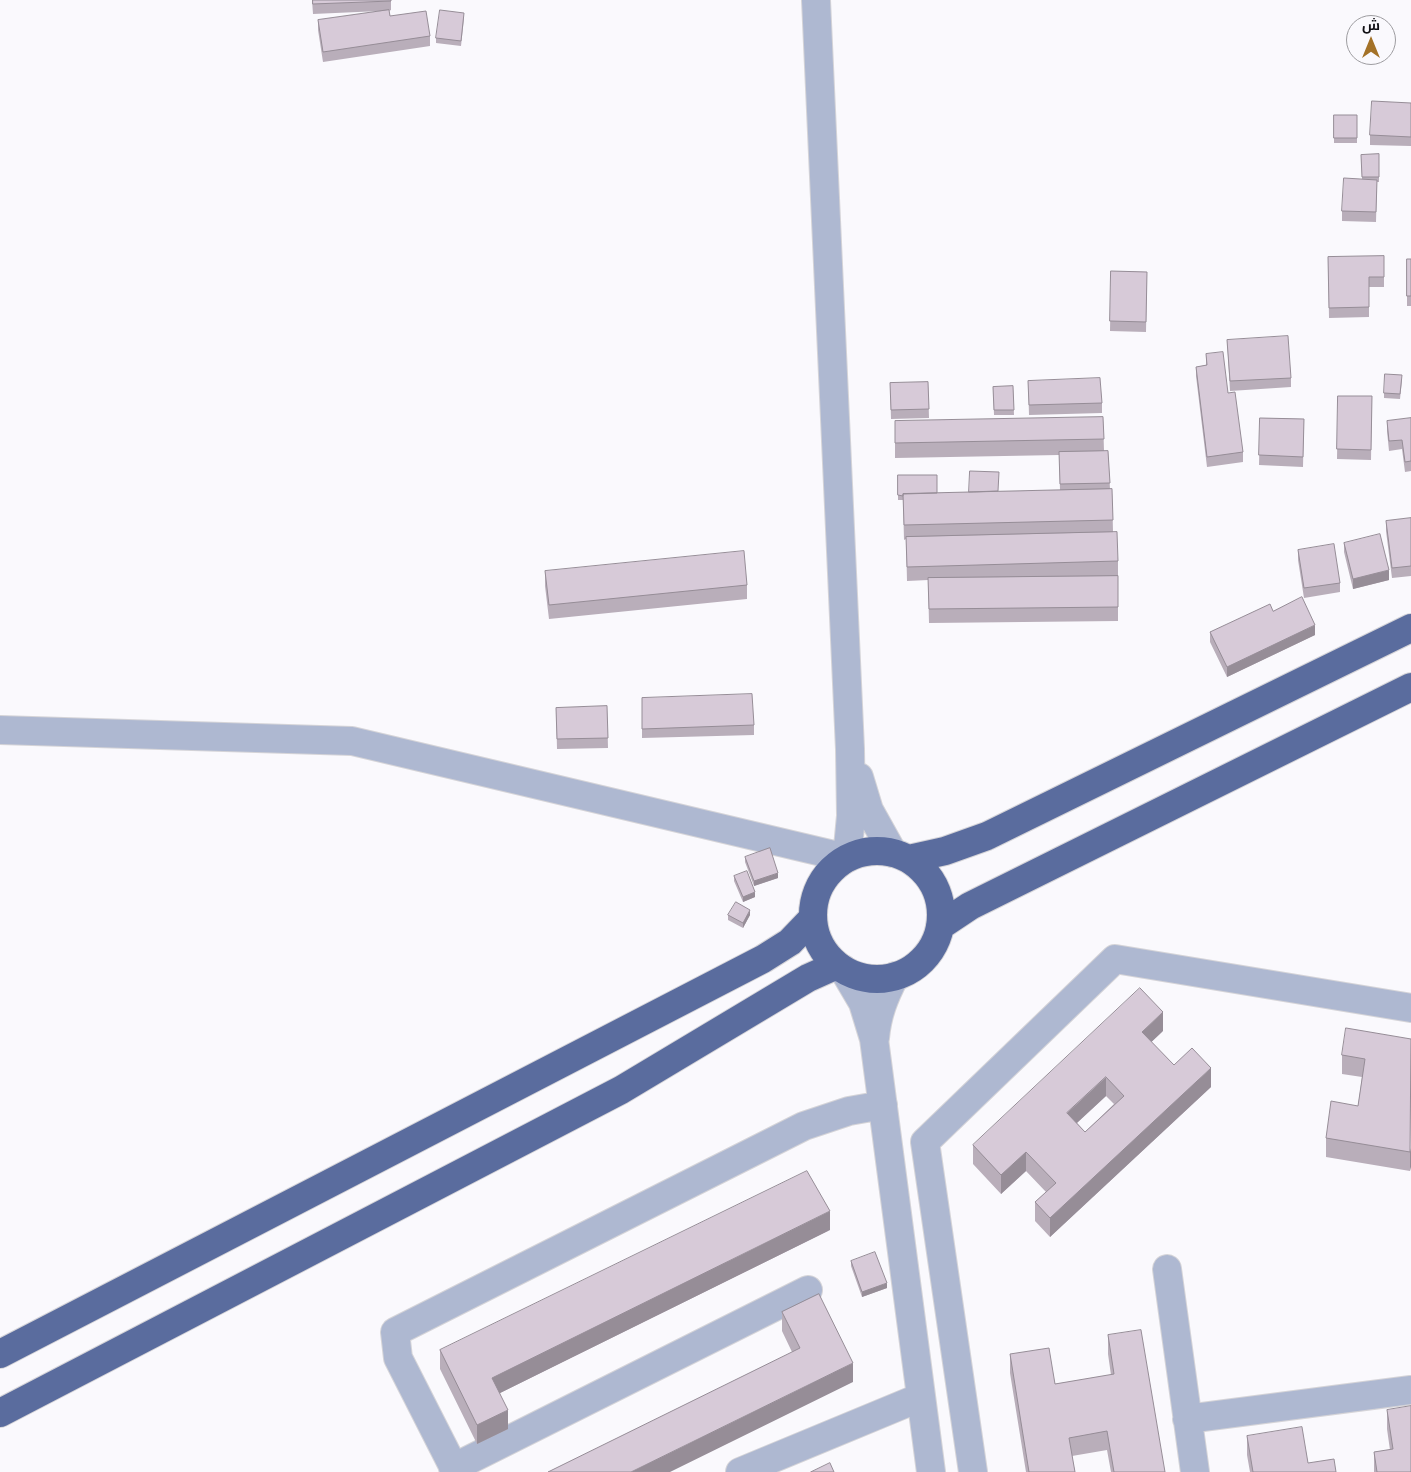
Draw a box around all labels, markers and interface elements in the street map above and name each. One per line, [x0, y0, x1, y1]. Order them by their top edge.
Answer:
north arrow [1346, 15, 1396, 65]
text: ش [1362, 15, 1380, 36]

